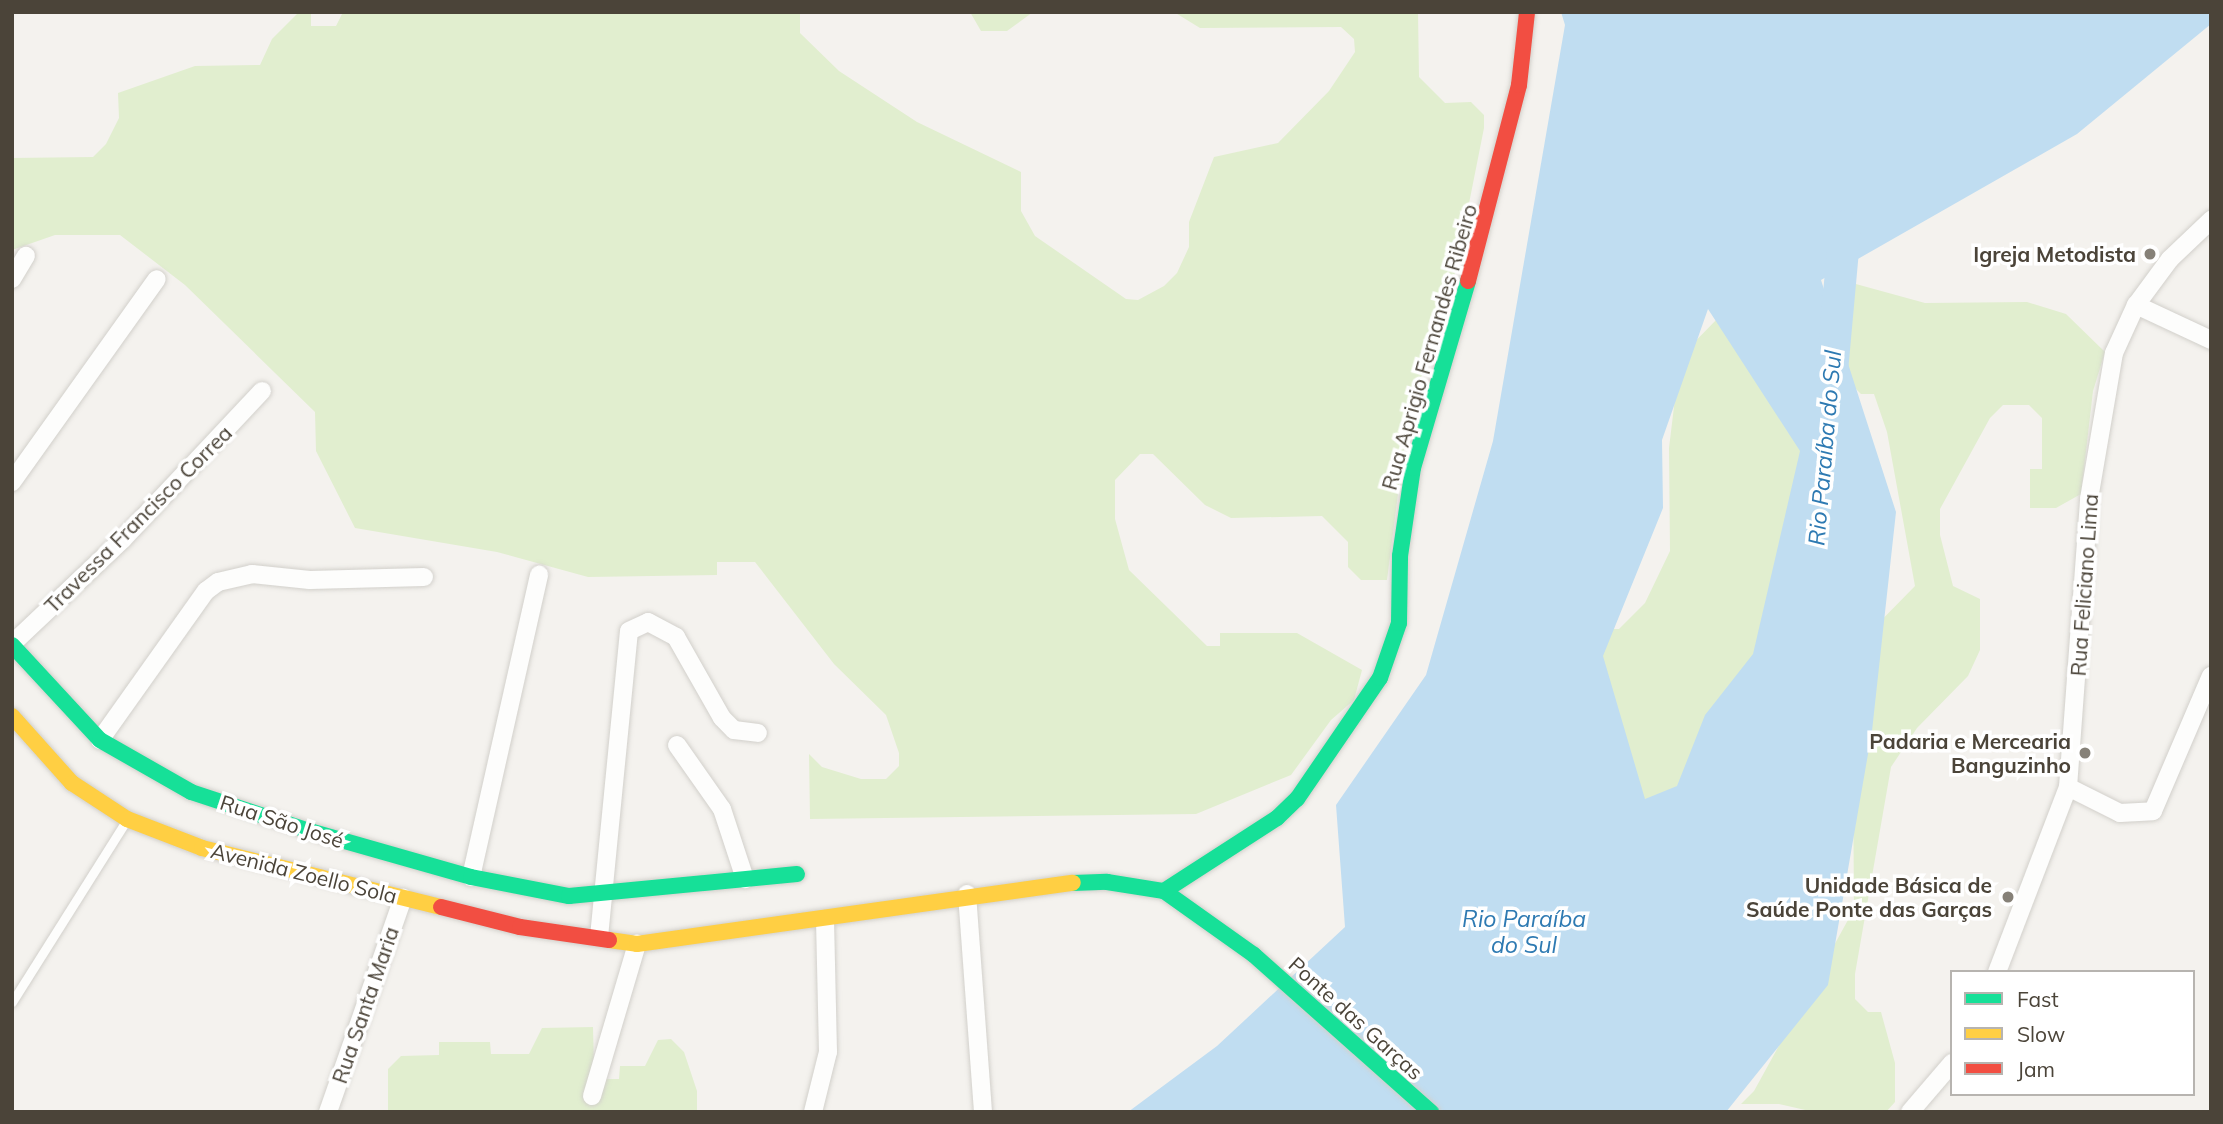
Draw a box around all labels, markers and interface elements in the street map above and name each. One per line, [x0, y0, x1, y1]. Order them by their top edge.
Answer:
street label: Rua Aprigio Fernandes Ribeiro [1376, 201, 1482, 493]
place label: Igreja Metodista [1973, 241, 2136, 267]
marker: Igreja Metodista [2142, 246, 2158, 262]
water label: Rio Paraíba do Sul [1803, 349, 1847, 547]
street label: Travessa Francisco Correa [39, 420, 237, 618]
street label: Rua Feliciano Lima [2065, 493, 2103, 677]
place label: Padaria e Mercearia Banguzinho [1869, 728, 2071, 778]
marker: Padaria e Mercearia Banguzinho [2077, 745, 2093, 761]
street label: Rua São José [217, 789, 347, 853]
street label: Avenida Zoello Sola [208, 838, 400, 908]
place label: Unidade Básica de Saúde Ponte das Garças [1746, 872, 1992, 922]
marker: Unidade Básica de Saúde Ponte das Garças [1998, 887, 2018, 907]
water label: Rio Paraíba do Sul [1462, 905, 1586, 959]
street label: Rua Santa Maria [326, 923, 404, 1087]
street label: Ponte das Garças [1284, 951, 1428, 1085]
legend [1950, 970, 2195, 1096]
text: Fast [2017, 986, 2059, 1012]
text: Slow [2017, 1021, 2065, 1047]
text: Jam [2017, 1056, 2055, 1082]

